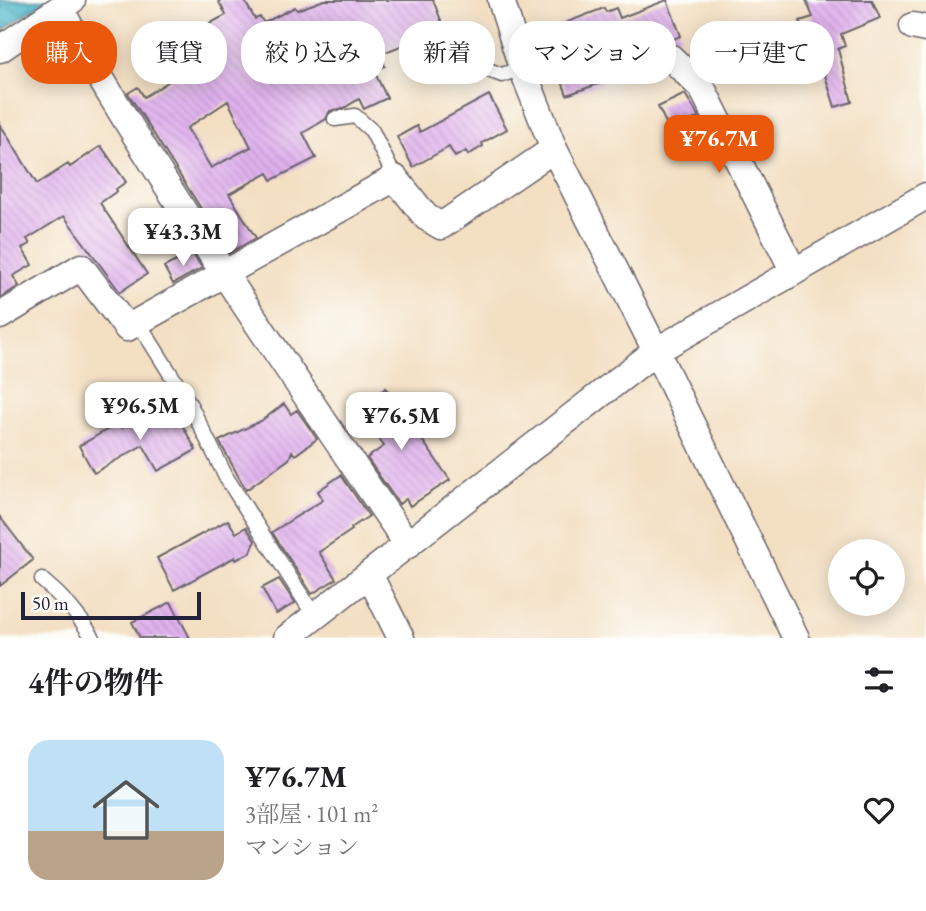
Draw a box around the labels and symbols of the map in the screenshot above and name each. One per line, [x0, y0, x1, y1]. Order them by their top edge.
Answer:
pin: ¥76.7M [662, 116, 776, 175]
pin: ¥43.3M [126, 208, 240, 268]
pin: ¥96.5M [83, 382, 197, 442]
pin: ¥76.5M [344, 392, 458, 452]
scale bar [21, 589, 201, 621]

